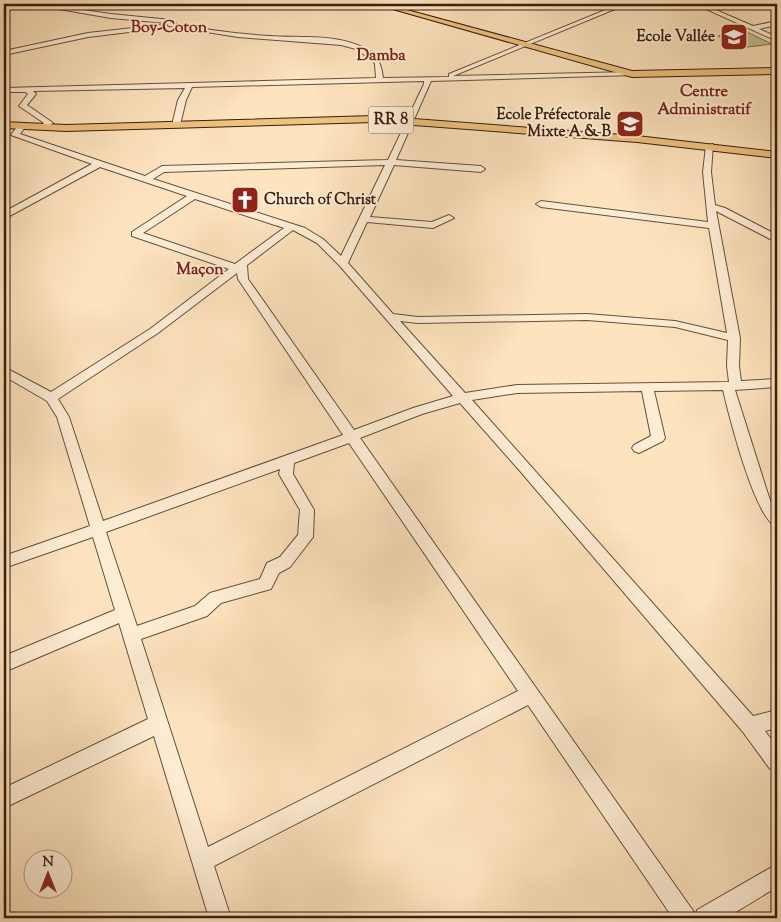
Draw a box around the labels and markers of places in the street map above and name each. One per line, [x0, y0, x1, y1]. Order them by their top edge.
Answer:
school or university icon: Ecole Vallée [719, 22, 749, 52]
place label: Ecole Vallée [636, 27, 715, 48]
place label: Ecole Préfectorale Mixte A & B [496, 105, 612, 143]
school or university icon: Ecole Préfectorale Mixte A & B [615, 109, 645, 139]
church icon: Church of Christ [230, 185, 260, 215]
place label: Church of Christ [264, 190, 377, 211]

